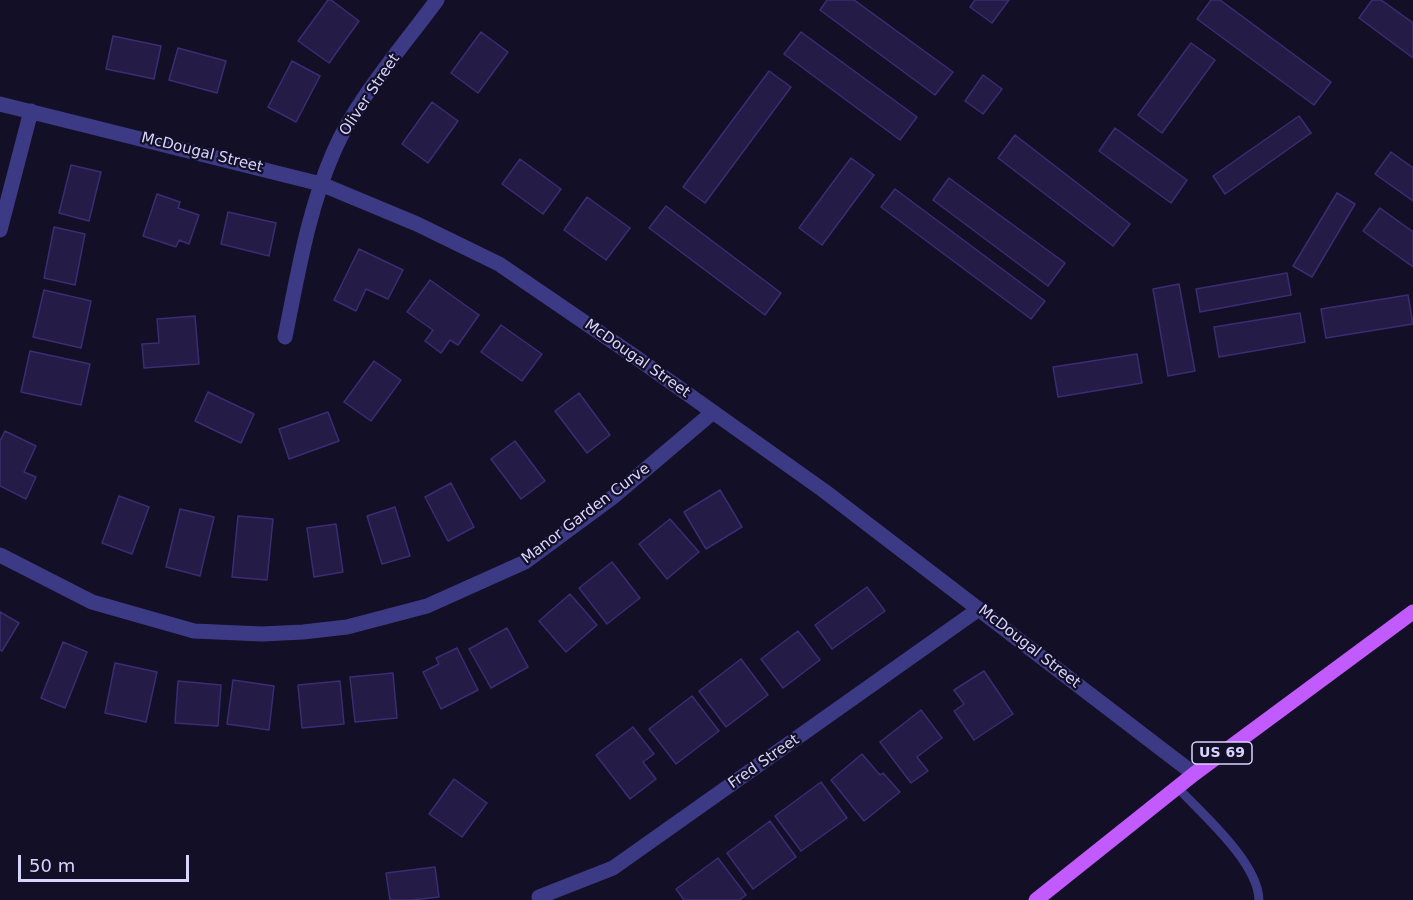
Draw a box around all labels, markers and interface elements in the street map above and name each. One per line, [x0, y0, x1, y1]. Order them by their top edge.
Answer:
street label: Oliver Street [336, 51, 404, 139]
street label: McDougal Street [139, 129, 265, 177]
street label: McDougal Street [581, 316, 693, 402]
street label: Manor Garden Curve [518, 460, 654, 568]
street label: McDougal Street [974, 602, 1084, 692]
street label: Fred Street [725, 731, 803, 793]
road number: US 69 [1192, 742, 1252, 764]
scale bar [21, 843, 192, 881]
text: 50 m [29, 855, 75, 876]

